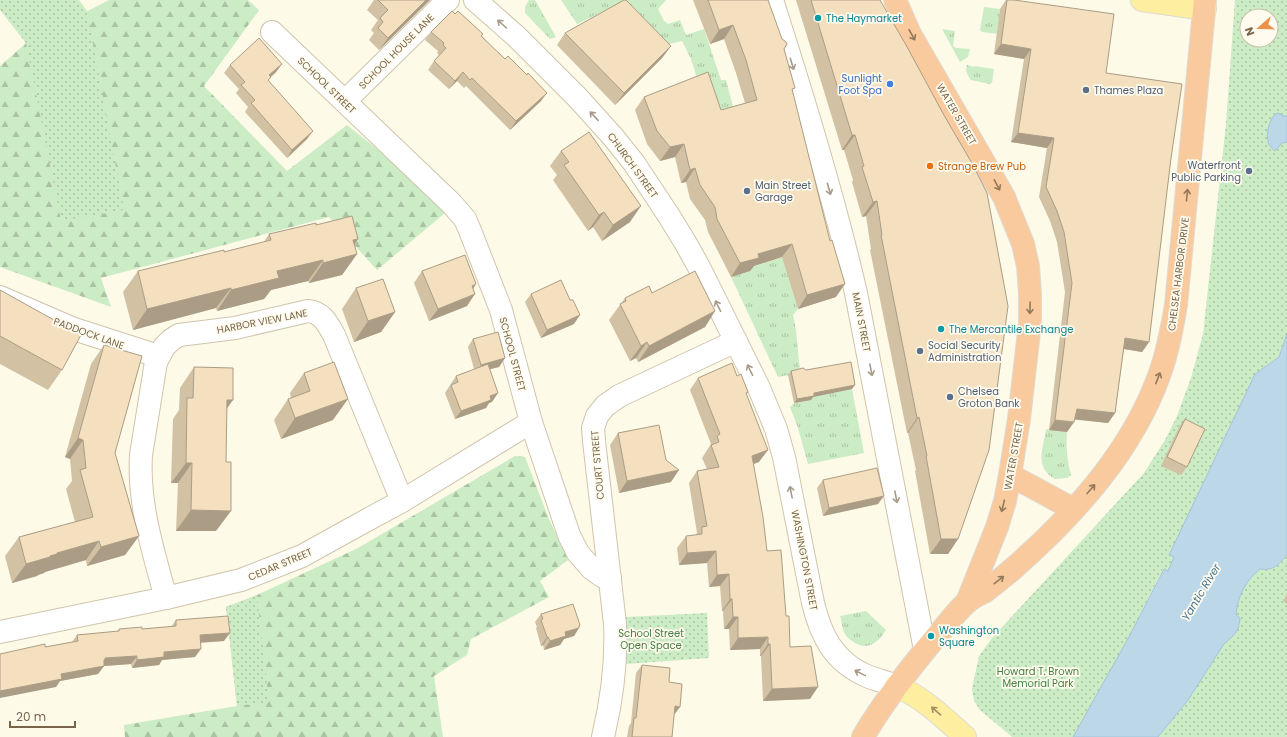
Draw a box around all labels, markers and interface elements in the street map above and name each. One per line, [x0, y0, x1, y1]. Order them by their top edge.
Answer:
north arrow [1239, 8, 1279, 48]
street label: SCHOOL HOUSE LANE [355, 10, 438, 93]
place label: The Haymarket [826, 11, 902, 26]
marker: The Haymarket [813, 13, 823, 23]
one-way arrow [498, 20, 508, 29]
text: N [1241, 25, 1259, 38]
one-way arrow [908, 29, 916, 41]
street label: SCHOOL STREET [294, 53, 360, 118]
one-way arrow [789, 57, 796, 70]
place label: Sunlight Foot Spa [838, 71, 882, 98]
marker: Sunlight Foot Spa [885, 79, 895, 89]
street label: WATER STREET [933, 81, 981, 148]
place label: Thames Plaza [1094, 83, 1163, 98]
marker: Thames Plaza [1081, 85, 1091, 95]
one-way arrow [589, 111, 599, 121]
street label: CHURCH STREET [604, 129, 662, 202]
place label: Waterfront Public Parking [1171, 158, 1241, 185]
place label: Strange Brew Pub [938, 159, 1026, 174]
marker: Strange Brew Pub [925, 161, 935, 171]
marker: Waterfront Public Parking [1244, 166, 1254, 176]
place label: Main Street Garage [755, 178, 812, 205]
one-way arrow [994, 179, 1001, 191]
one-way arrow [826, 182, 833, 195]
marker: Main Street Garage [742, 186, 752, 196]
one-way arrow [1183, 189, 1190, 202]
street label: CHELSEA HARBOR DRIVE [1164, 216, 1193, 332]
street label: MAIN STREET [848, 291, 875, 354]
one-way arrow [714, 300, 721, 312]
one-way arrow [1026, 301, 1034, 314]
street label: HARBOR VIEW LANE [215, 305, 309, 338]
street label: PADDOCK LANE [51, 314, 126, 353]
street label: SCHOOL STREET [495, 315, 530, 393]
place label: The Mercantile Exchange [949, 322, 1073, 337]
marker: The Mercantile Exchange [936, 324, 946, 334]
place label: Social Security Administration [928, 338, 1001, 365]
marker: Social Security Administration [915, 346, 925, 356]
one-way arrow [868, 363, 876, 376]
one-way arrow [746, 364, 753, 376]
one-way arrow [1155, 373, 1163, 385]
place label: Chelsea Groton Bank [958, 384, 1020, 411]
marker: Chelsea Groton Bank [945, 392, 955, 402]
street label: WATER STREET [1000, 420, 1027, 491]
street label: COURT STREET [587, 429, 608, 500]
one-way arrow [1087, 483, 1096, 494]
one-way arrow [787, 486, 795, 499]
one-way arrow [892, 490, 900, 503]
one-way arrow [999, 500, 1007, 513]
street label: WASHINGTON STREET [787, 508, 822, 612]
street label: CEDAR STREET [246, 544, 315, 585]
water label: Yantic River [1178, 560, 1225, 624]
one-way arrow [994, 576, 1005, 585]
place label: Washington Square [939, 623, 999, 650]
park label: School Street Open Space [618, 626, 684, 653]
marker: Washington Square [926, 631, 936, 641]
park label: Howard T. Brown Memorial Park [997, 664, 1079, 691]
one-way arrow [854, 669, 866, 676]
scale bar [10, 703, 75, 729]
one-way arrow [931, 707, 941, 716]
text: 20 m [16, 708, 46, 725]

